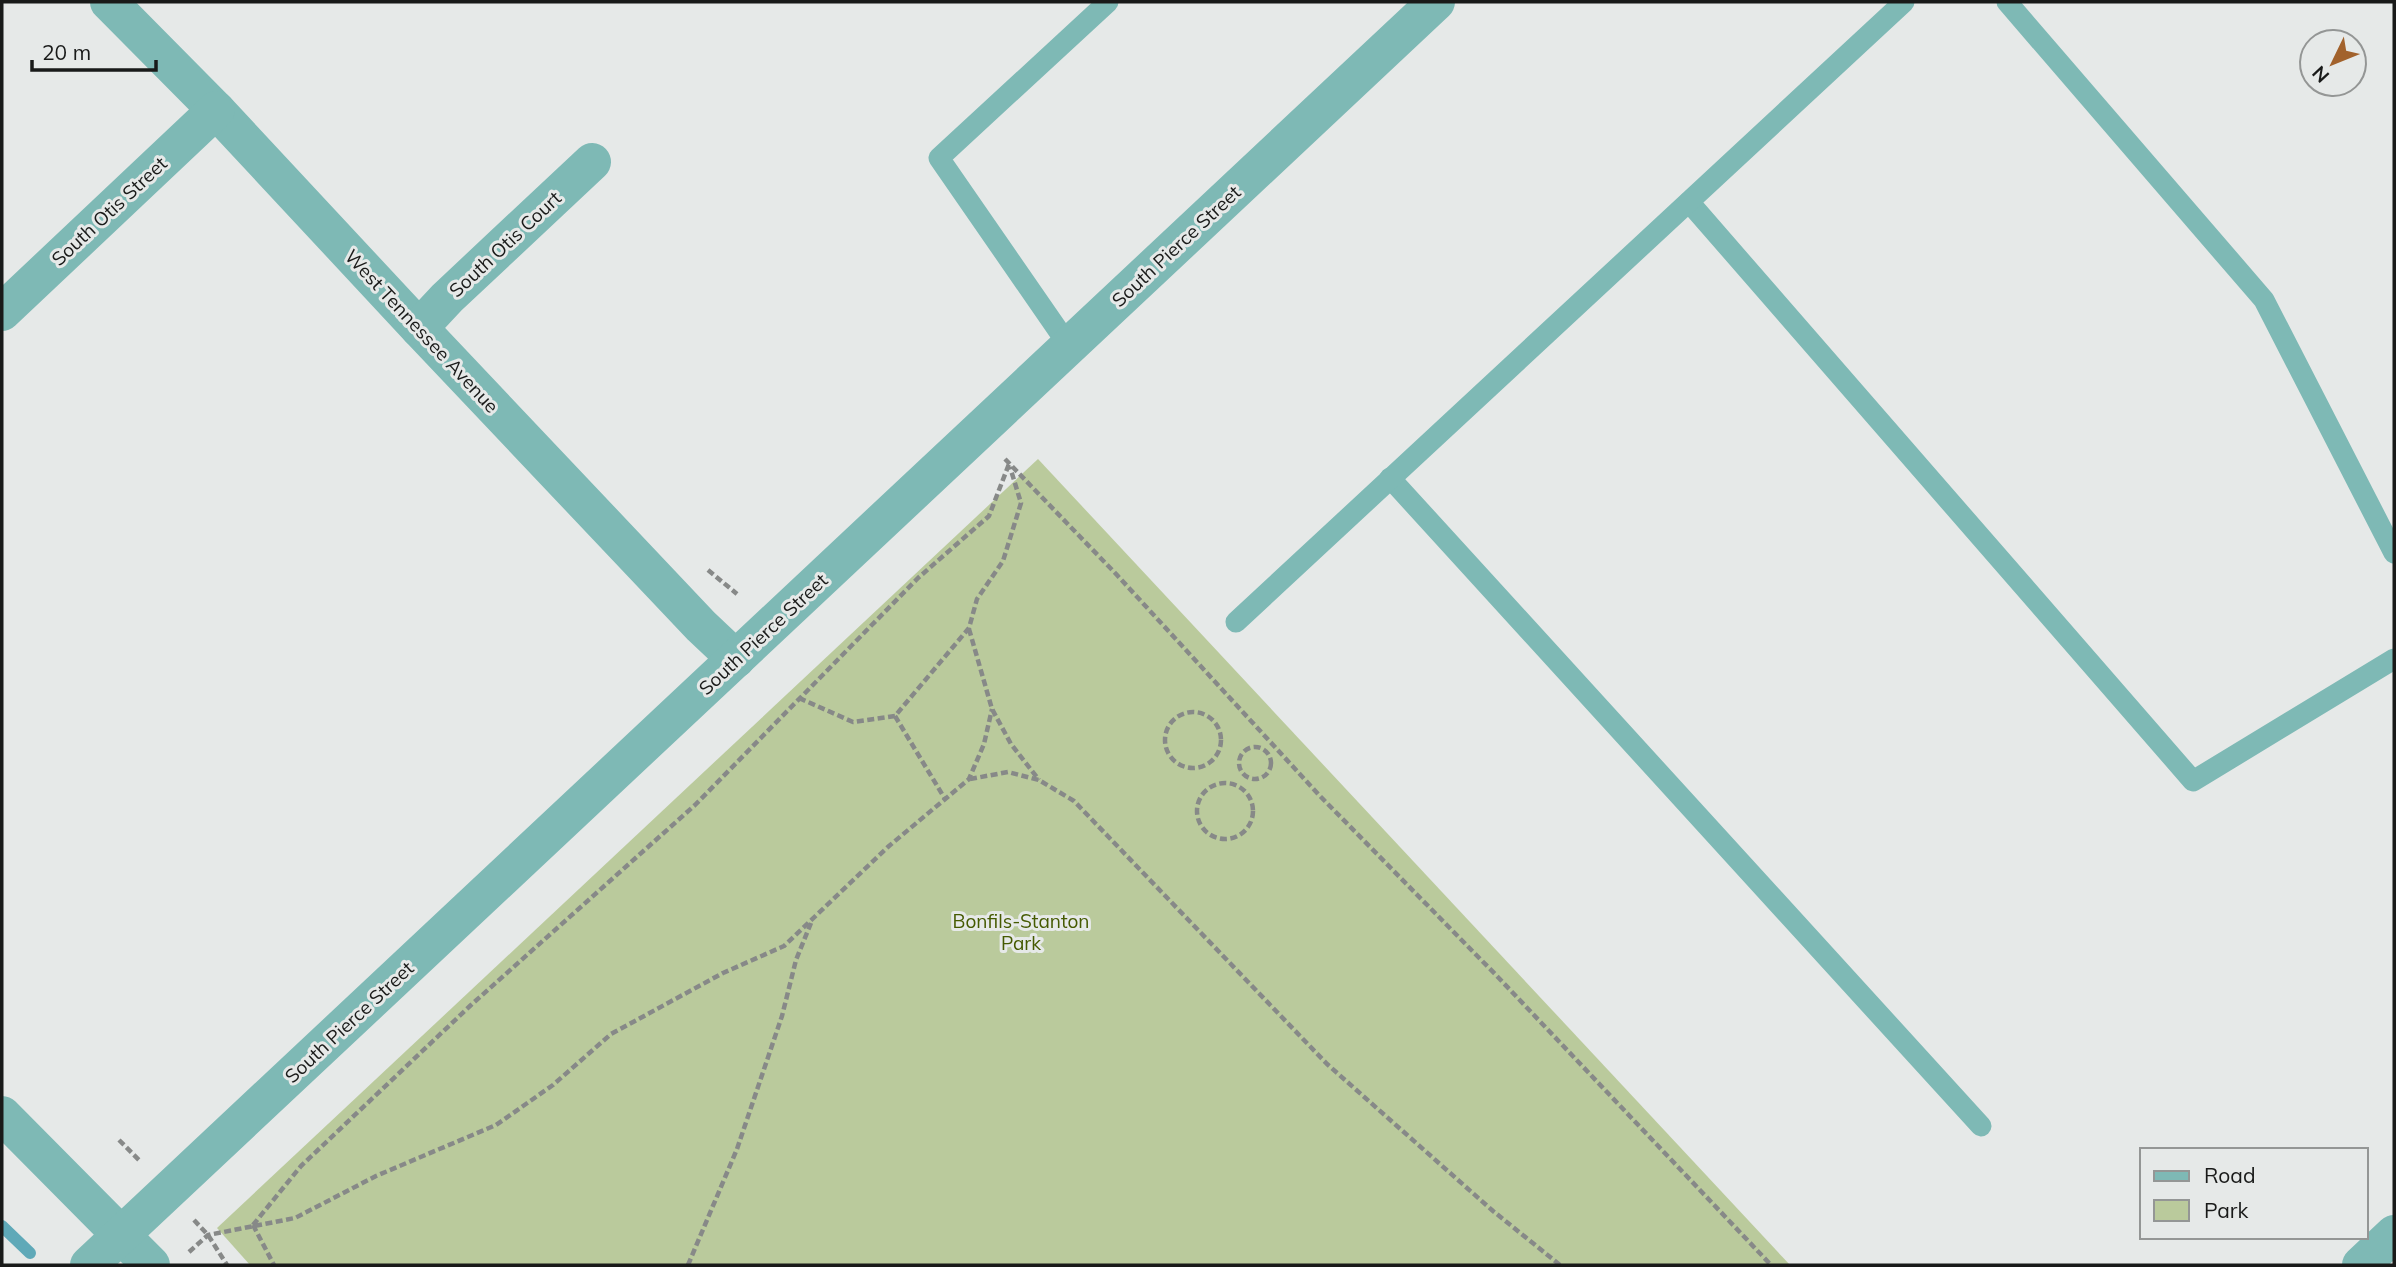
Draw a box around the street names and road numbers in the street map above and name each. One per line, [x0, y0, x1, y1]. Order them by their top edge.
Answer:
street label: South Otis Street [46, 151, 172, 271]
street label: South Pierce Street [1107, 180, 1246, 312]
street label: South Otis Court [444, 186, 566, 302]
street label: West Tennessee Avenue [340, 244, 504, 418]
street label: South Pierce Street [694, 568, 833, 700]
street label: South Pierce Street [280, 956, 419, 1088]

